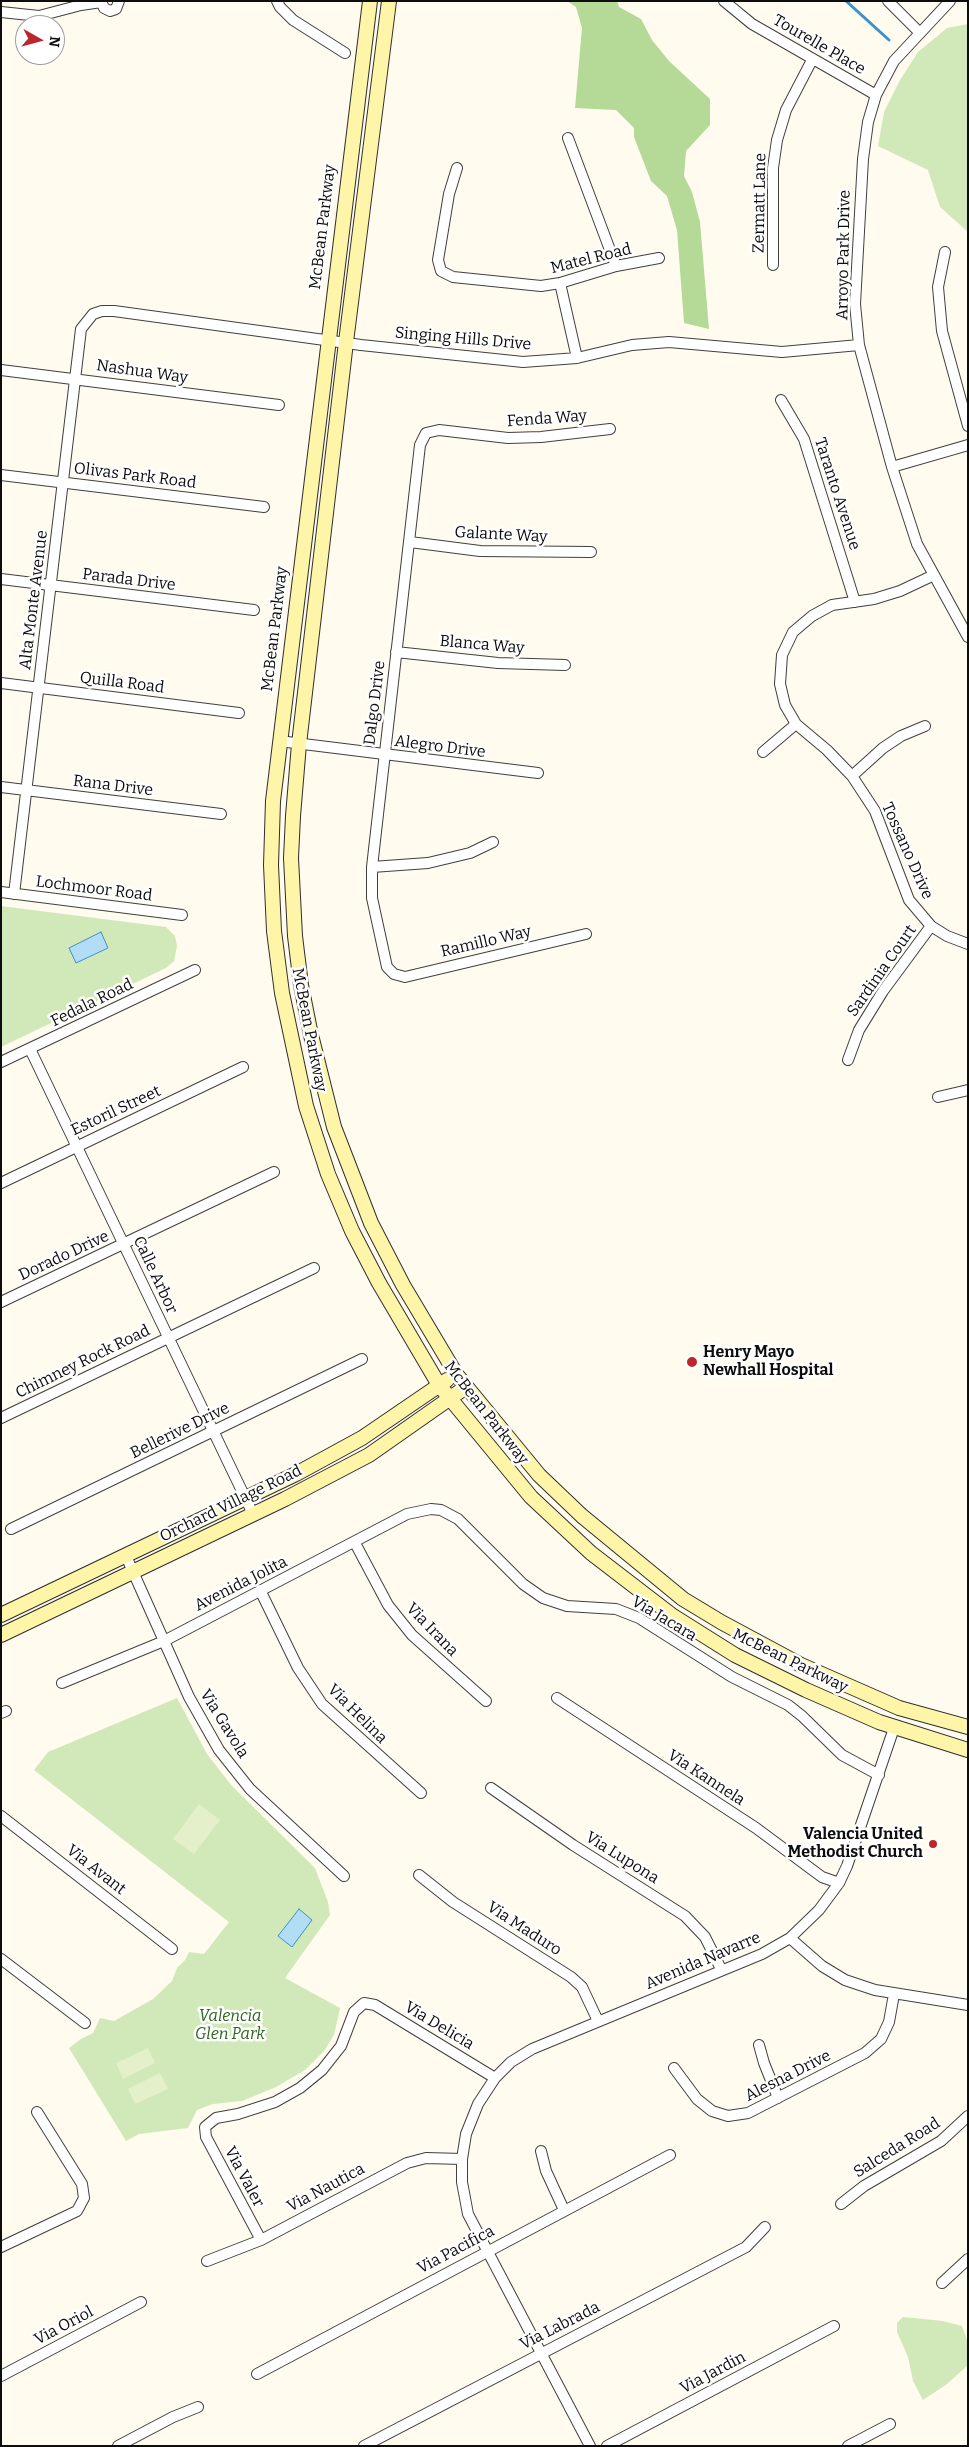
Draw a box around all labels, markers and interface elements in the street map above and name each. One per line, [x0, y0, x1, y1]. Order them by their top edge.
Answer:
street label: Tourelle Place [769, 11, 869, 79]
north arrow [15, 15, 65, 65]
text: N [45, 35, 63, 48]
street label: Zermatt Lane [750, 153, 770, 253]
street label: McBean Parkway [306, 163, 340, 291]
street label: Arroyo Park Drive [833, 190, 855, 320]
street label: Matel Road [549, 240, 633, 278]
street label: Singing Hills Drive [394, 323, 532, 355]
street label: Nashua Way [95, 356, 189, 388]
street label: Fenda Way [506, 407, 588, 431]
street label: Taranto Avenue [810, 435, 864, 553]
street label: Olivas Park Road [73, 459, 197, 493]
street label: Galante Way [454, 523, 548, 547]
street label: Alta Monte Avenue [16, 529, 52, 671]
street label: Parada Drive [81, 565, 177, 595]
street label: McBean Parkway [258, 565, 292, 693]
street label: Blanca Way [439, 632, 525, 658]
street label: Dalgo Drive [360, 660, 390, 746]
street label: Quilla Road [79, 668, 165, 698]
street label: Alegro Drive [393, 732, 487, 762]
street label: Rana Drive [72, 772, 154, 800]
street label: Tossano Drive [877, 800, 937, 902]
street label: Lochmoor Road [35, 872, 153, 906]
street label: Sardinia Court [843, 921, 921, 1021]
street label: Ramillo Way [439, 922, 533, 962]
street label: McBean Parkway [288, 966, 330, 1094]
street label: Fedala Road [48, 975, 136, 1031]
street label: Estoril Street [68, 1082, 164, 1140]
street label: Dorado Drive [16, 1227, 112, 1285]
street label: Calle Arbor [129, 1233, 181, 1317]
street label: Chimney Rock Road [13, 1321, 153, 1403]
place label: Henry Mayo Newhall Hospital [703, 1343, 834, 1381]
marker: Henry Mayo Newhall Hospital [685, 1355, 699, 1369]
street label: McBean Parkway [440, 1357, 532, 1469]
street label: Bellerive Drive [127, 1399, 233, 1463]
street label: Orchard Village Road [157, 1461, 305, 1547]
street label: Avenida Jolita [191, 1552, 291, 1616]
street label: Via Jacara [628, 1592, 700, 1646]
street label: Via Irana [402, 1599, 462, 1661]
street label: McBean Parkway [729, 1625, 851, 1697]
street label: Via Helina [323, 1680, 391, 1748]
street label: Via Gavola [195, 1686, 253, 1762]
street label: Via Kannela [664, 1746, 748, 1810]
place label: Valencia United Methodist Church [787, 1825, 923, 1863]
street label: Via Lupona [582, 1828, 662, 1888]
marker: Valencia United Methodist Church [927, 1838, 939, 1850]
street label: Via Avant [62, 1841, 130, 1899]
street label: Via Maduro [483, 1898, 565, 1960]
street label: Avenida Navarre [642, 1928, 764, 1994]
street label: Via Delicia [401, 1998, 477, 2054]
park label: Valencia Glen Park [195, 2007, 265, 2045]
street label: Alesna Drive [742, 2046, 834, 2106]
street label: Salceda Road [850, 2114, 944, 2182]
street label: Via Valer [220, 2143, 268, 2211]
street label: Via Nautica [284, 2160, 368, 2216]
street label: Via Pacifica [414, 2222, 498, 2278]
street label: Via Labrada [517, 2298, 603, 2354]
street label: Via Oriol [31, 2303, 97, 2349]
street label: Via Jardin [677, 2348, 749, 2398]

